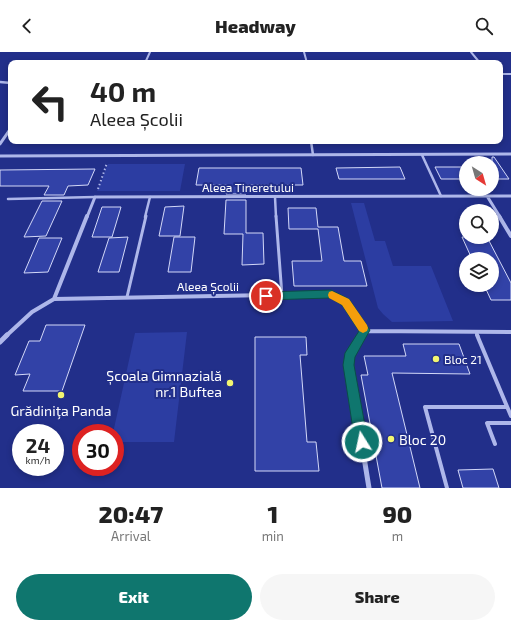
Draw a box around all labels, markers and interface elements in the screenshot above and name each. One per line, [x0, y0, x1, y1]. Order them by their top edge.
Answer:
icon: back [16, 15, 38, 37]
text: Headway [215, 15, 296, 37]
icon: search [473, 15, 495, 37]
text: 40 m [90, 74, 156, 108]
icon: left [24, 76, 76, 128]
text: Aleea Școlii [90, 108, 183, 130]
north arrow [459, 156, 499, 196]
map controls [459, 156, 499, 292]
street label: Aleea Tineretului [202, 180, 294, 194]
button: search [459, 204, 499, 244]
button: layers [459, 252, 499, 292]
street label: Aleea Școlii [177, 279, 239, 295]
pin [249, 279, 283, 313]
icon: arrive [255, 285, 277, 307]
place label: Bloc 21 [444, 352, 482, 366]
marker: Bloc 21 [431, 354, 441, 364]
place label: Școala Gimnazială nr.1 Buftea [106, 367, 222, 400]
marker: Școala Gimnazială nr.1 Buftea [225, 378, 235, 388]
marker: Grădiniţa Panda [56, 390, 66, 400]
place label: Grădiniţa Panda [10, 402, 112, 420]
position arrow [341, 421, 383, 463]
speed limit sign: 30 [72, 424, 124, 476]
place label: Bloc 20 [399, 431, 446, 448]
text: 24 [26, 433, 50, 457]
marker: Bloc 20 [386, 434, 396, 444]
text: km/h [26, 454, 50, 466]
text: 20:47 [99, 499, 163, 528]
text: 1 [267, 499, 278, 528]
text: 90 [382, 499, 412, 528]
text: Arrival [111, 528, 151, 544]
text: min [262, 528, 284, 544]
text: m [392, 528, 403, 544]
button: Exit [16, 574, 252, 620]
button: Share [260, 574, 495, 620]

